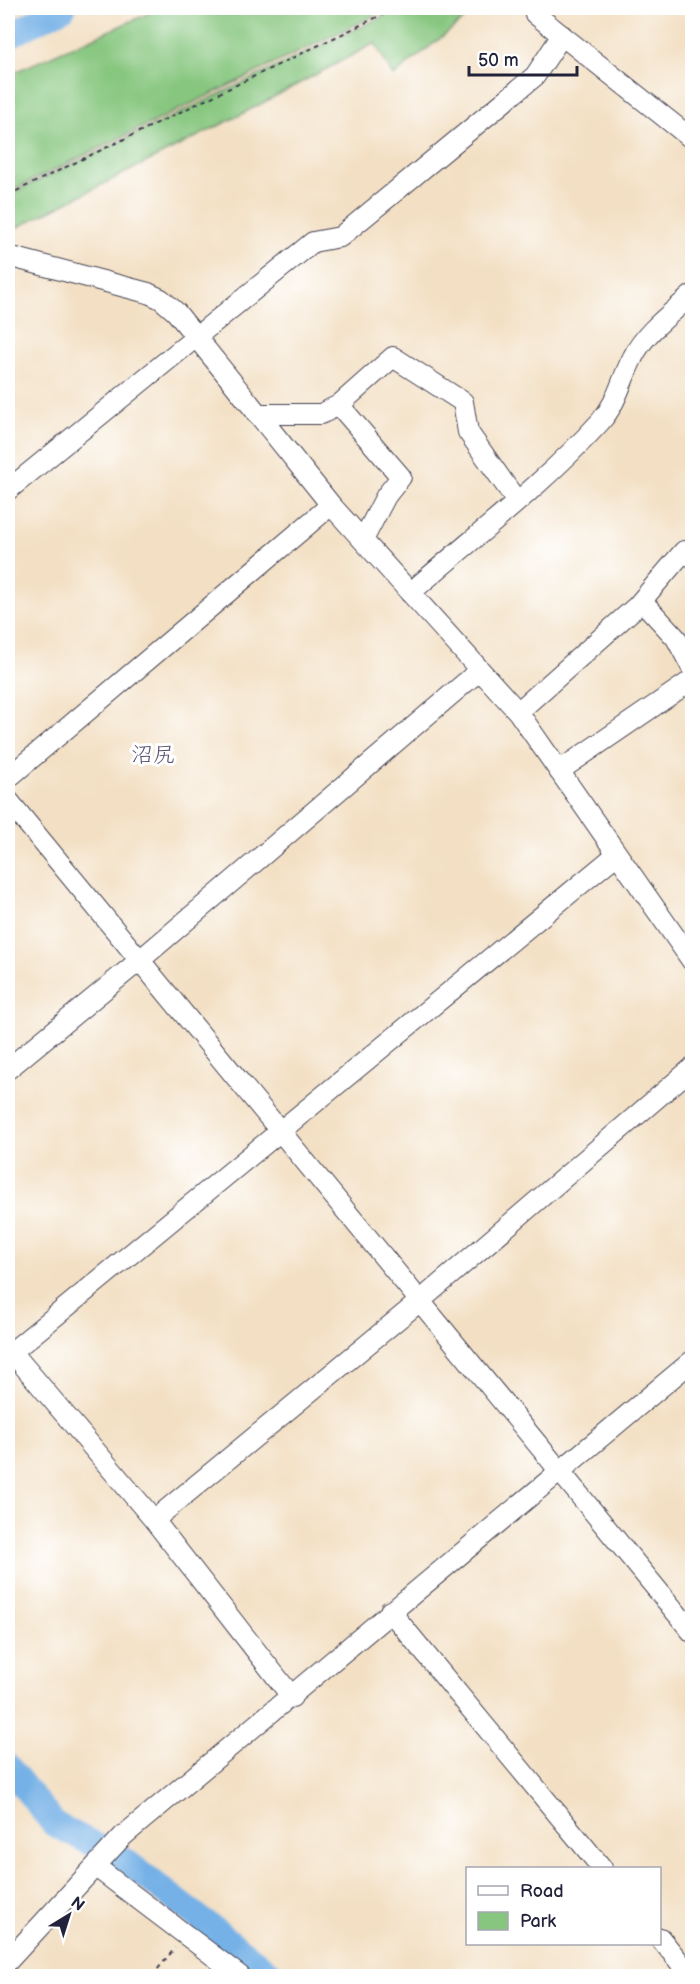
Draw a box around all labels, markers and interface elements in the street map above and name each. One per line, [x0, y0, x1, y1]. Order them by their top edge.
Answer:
scale bar [469, 39, 577, 77]
text: 50 m [478, 50, 519, 71]
district label: 沼尻 [131, 742, 175, 769]
legend [466, 1867, 661, 1945]
text: Road [520, 1881, 564, 1902]
north arrow [39, 1885, 99, 1945]
text: N [67, 1893, 88, 1916]
text: Park [520, 1911, 556, 1932]

